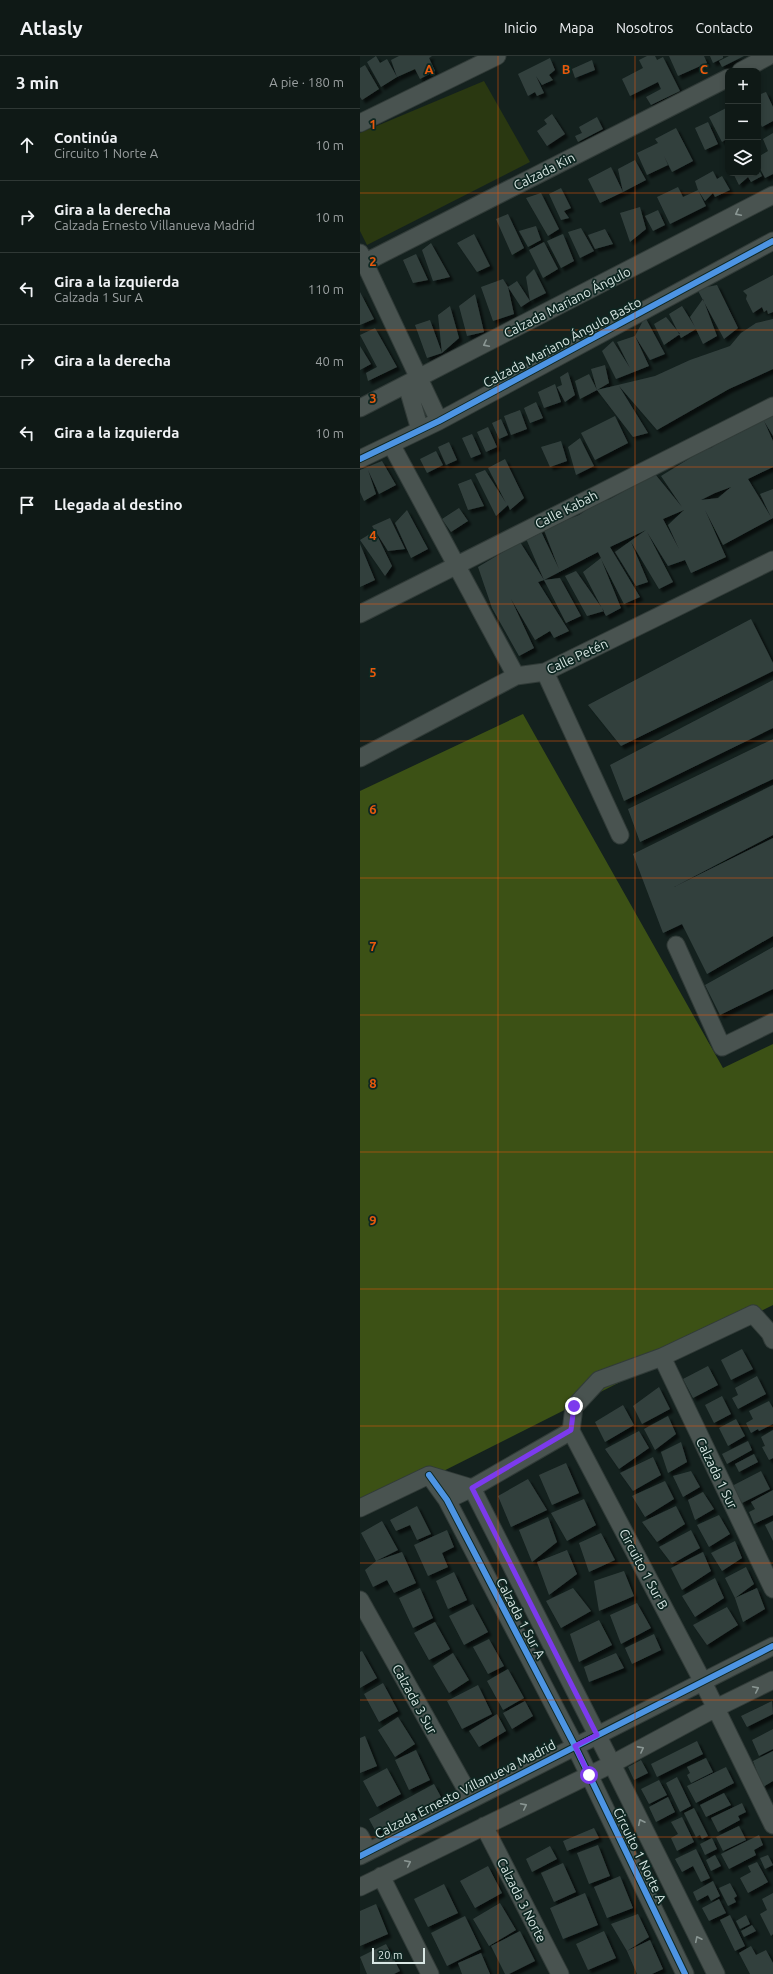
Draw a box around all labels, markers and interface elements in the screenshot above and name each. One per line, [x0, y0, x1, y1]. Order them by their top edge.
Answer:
text: Atlasly [20, 17, 83, 39]
text: Inicio [504, 20, 537, 36]
text: Mapa [559, 20, 594, 36]
text: Nosotros [616, 20, 673, 36]
text: Contacto [695, 20, 753, 36]
text: A [424, 62, 434, 76]
text: B [562, 62, 571, 76]
text: C [700, 62, 709, 76]
map controls [725, 68, 761, 176]
button: + [725, 68, 761, 104]
text: 3 min [16, 73, 59, 92]
text: A pie · 180 m [269, 75, 344, 89]
button: − [725, 104, 761, 140]
text: 1 [369, 117, 377, 131]
text: Continúa [54, 129, 118, 146]
icon: ahead [16, 134, 38, 156]
text: 10 m [315, 138, 344, 152]
button: layers [725, 140, 761, 176]
text: Circuito 1 Norte A [54, 146, 158, 160]
street label: Calzada Kin [511, 150, 577, 192]
text: Gira a la derecha [54, 201, 171, 218]
icon: right [16, 206, 38, 228]
one-way arrow [735, 208, 743, 215]
text: 10 m [315, 210, 344, 224]
text: Calzada Ernesto Villanueva Madrid [54, 218, 255, 232]
text: 2 [369, 254, 377, 268]
street label: Calzada Mariano Ángulo [501, 263, 633, 340]
text: Gira a la izquierda [54, 273, 180, 290]
icon: left [16, 278, 38, 300]
text: 110 m [308, 282, 344, 296]
text: Calzada 1 Sur A [54, 290, 143, 304]
street label: Calzada Mariano Ángulo Basto [480, 293, 643, 390]
one-way arrow [483, 339, 491, 347]
icon: right [16, 350, 38, 372]
text: Gira a la derecha [54, 352, 171, 369]
text: 40 m [315, 354, 344, 368]
text: 3 [369, 391, 377, 405]
icon: left [16, 422, 38, 444]
text: Gira a la izquierda [54, 424, 180, 441]
text: 10 m [315, 426, 344, 440]
street label: Calle Kabah [533, 487, 599, 531]
icon: arrive [16, 494, 38, 516]
text: Llegada al destino [54, 496, 183, 513]
text: 4 [369, 528, 377, 542]
street label: Calle Petén [544, 636, 610, 676]
text: 5 [369, 665, 377, 679]
text: 6 [369, 802, 377, 816]
text: 7 [369, 939, 377, 953]
text: 8 [369, 1076, 377, 1090]
text: 9 [369, 1213, 377, 1227]
route end [565, 1397, 583, 1415]
street label: Calzada 1 Sur [694, 1435, 740, 1511]
street label: Circuito 1 Sur B [617, 1526, 671, 1612]
street label: Calzada 1 Sur A [494, 1575, 548, 1661]
street label: Calzada 3 Sur [390, 1662, 440, 1736]
one-way arrow [752, 1686, 759, 1694]
street label: Calzada Ernesto Villanueva Madrid [372, 1737, 558, 1841]
one-way arrow [637, 1746, 644, 1753]
route start [580, 1766, 598, 1784]
one-way arrow [520, 1803, 528, 1811]
street label: Circuito 1 Norte A [611, 1805, 669, 1905]
one-way arrow [638, 1819, 646, 1827]
street label: Calzada 3 Norte [495, 1856, 549, 1944]
one-way arrow [403, 1861, 411, 1868]
one-way arrow [695, 1936, 703, 1943]
scale bar [372, 1946, 425, 1965]
text: 20 m [378, 1949, 402, 1961]

